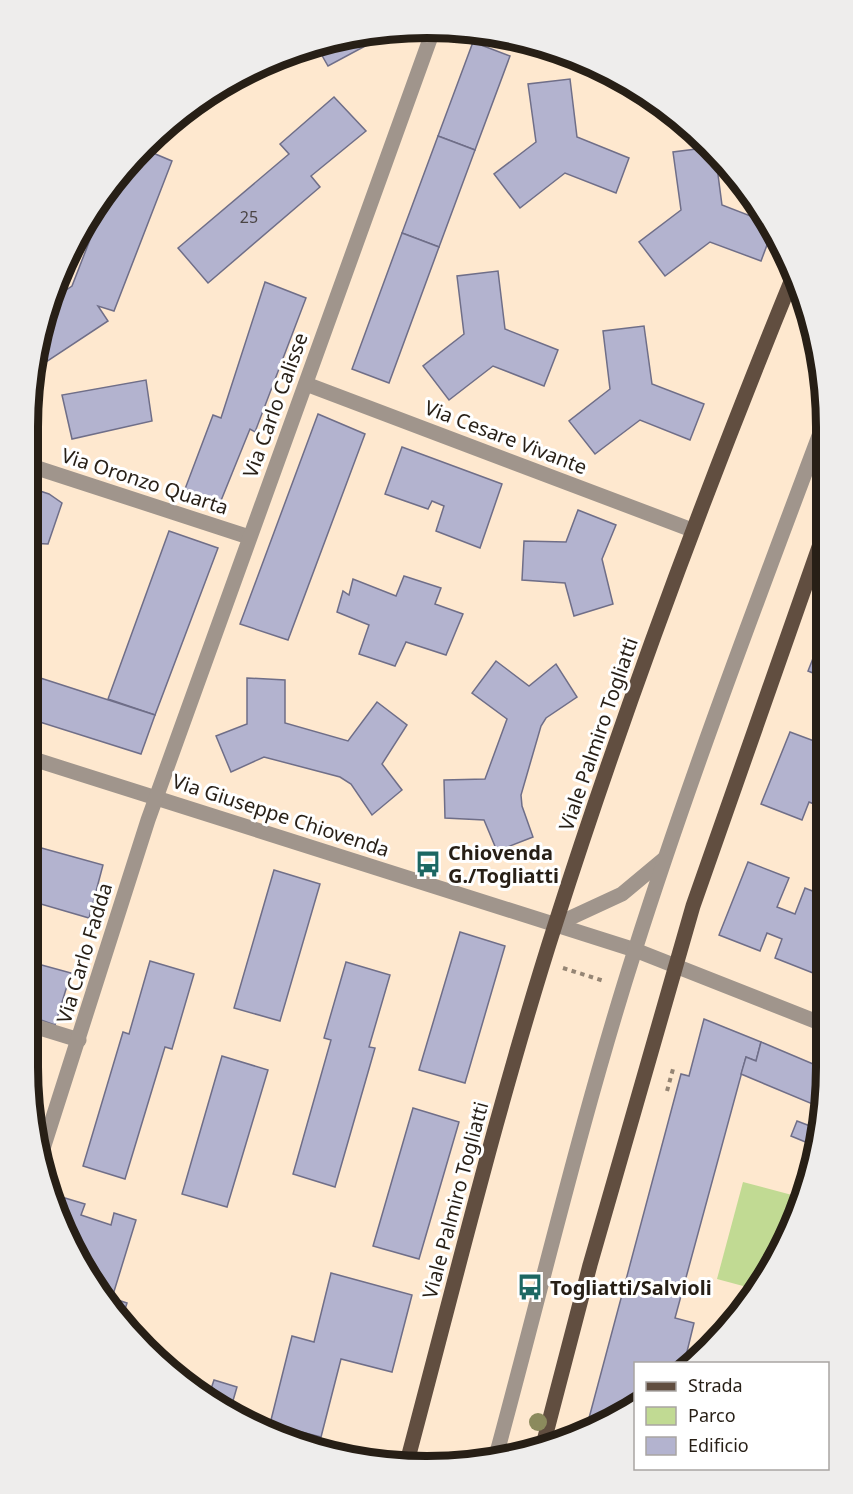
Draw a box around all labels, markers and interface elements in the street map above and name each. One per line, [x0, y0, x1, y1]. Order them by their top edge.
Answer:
house number: 25 [240, 206, 258, 228]
street label: Via Carlo Calisse [236, 329, 314, 481]
street label: Via Cesare Vivante [421, 394, 591, 480]
street label: Via Oronzo Quarta [58, 441, 232, 521]
street label: Viale Palmiro Togliatti [552, 634, 644, 834]
street label: Via Giuseppe Chiovenda [169, 767, 393, 863]
place label: Chiovenda G./Togliatti [448, 839, 559, 889]
bus stop icon: Chiovenda G./Togliatti [413, 849, 443, 879]
street label: Via Carlo Fadda [50, 879, 118, 1027]
street label: Viale Palmiro Togliatti [416, 1099, 494, 1301]
bus stop icon: Togliatti/Salvioli [515, 1272, 545, 1302]
place label: Togliatti/Salvioli [550, 1274, 712, 1301]
legend [634, 1362, 829, 1470]
text: Strada [688, 1373, 743, 1397]
text: Parco [688, 1403, 736, 1427]
text: Edificio [688, 1433, 749, 1457]

